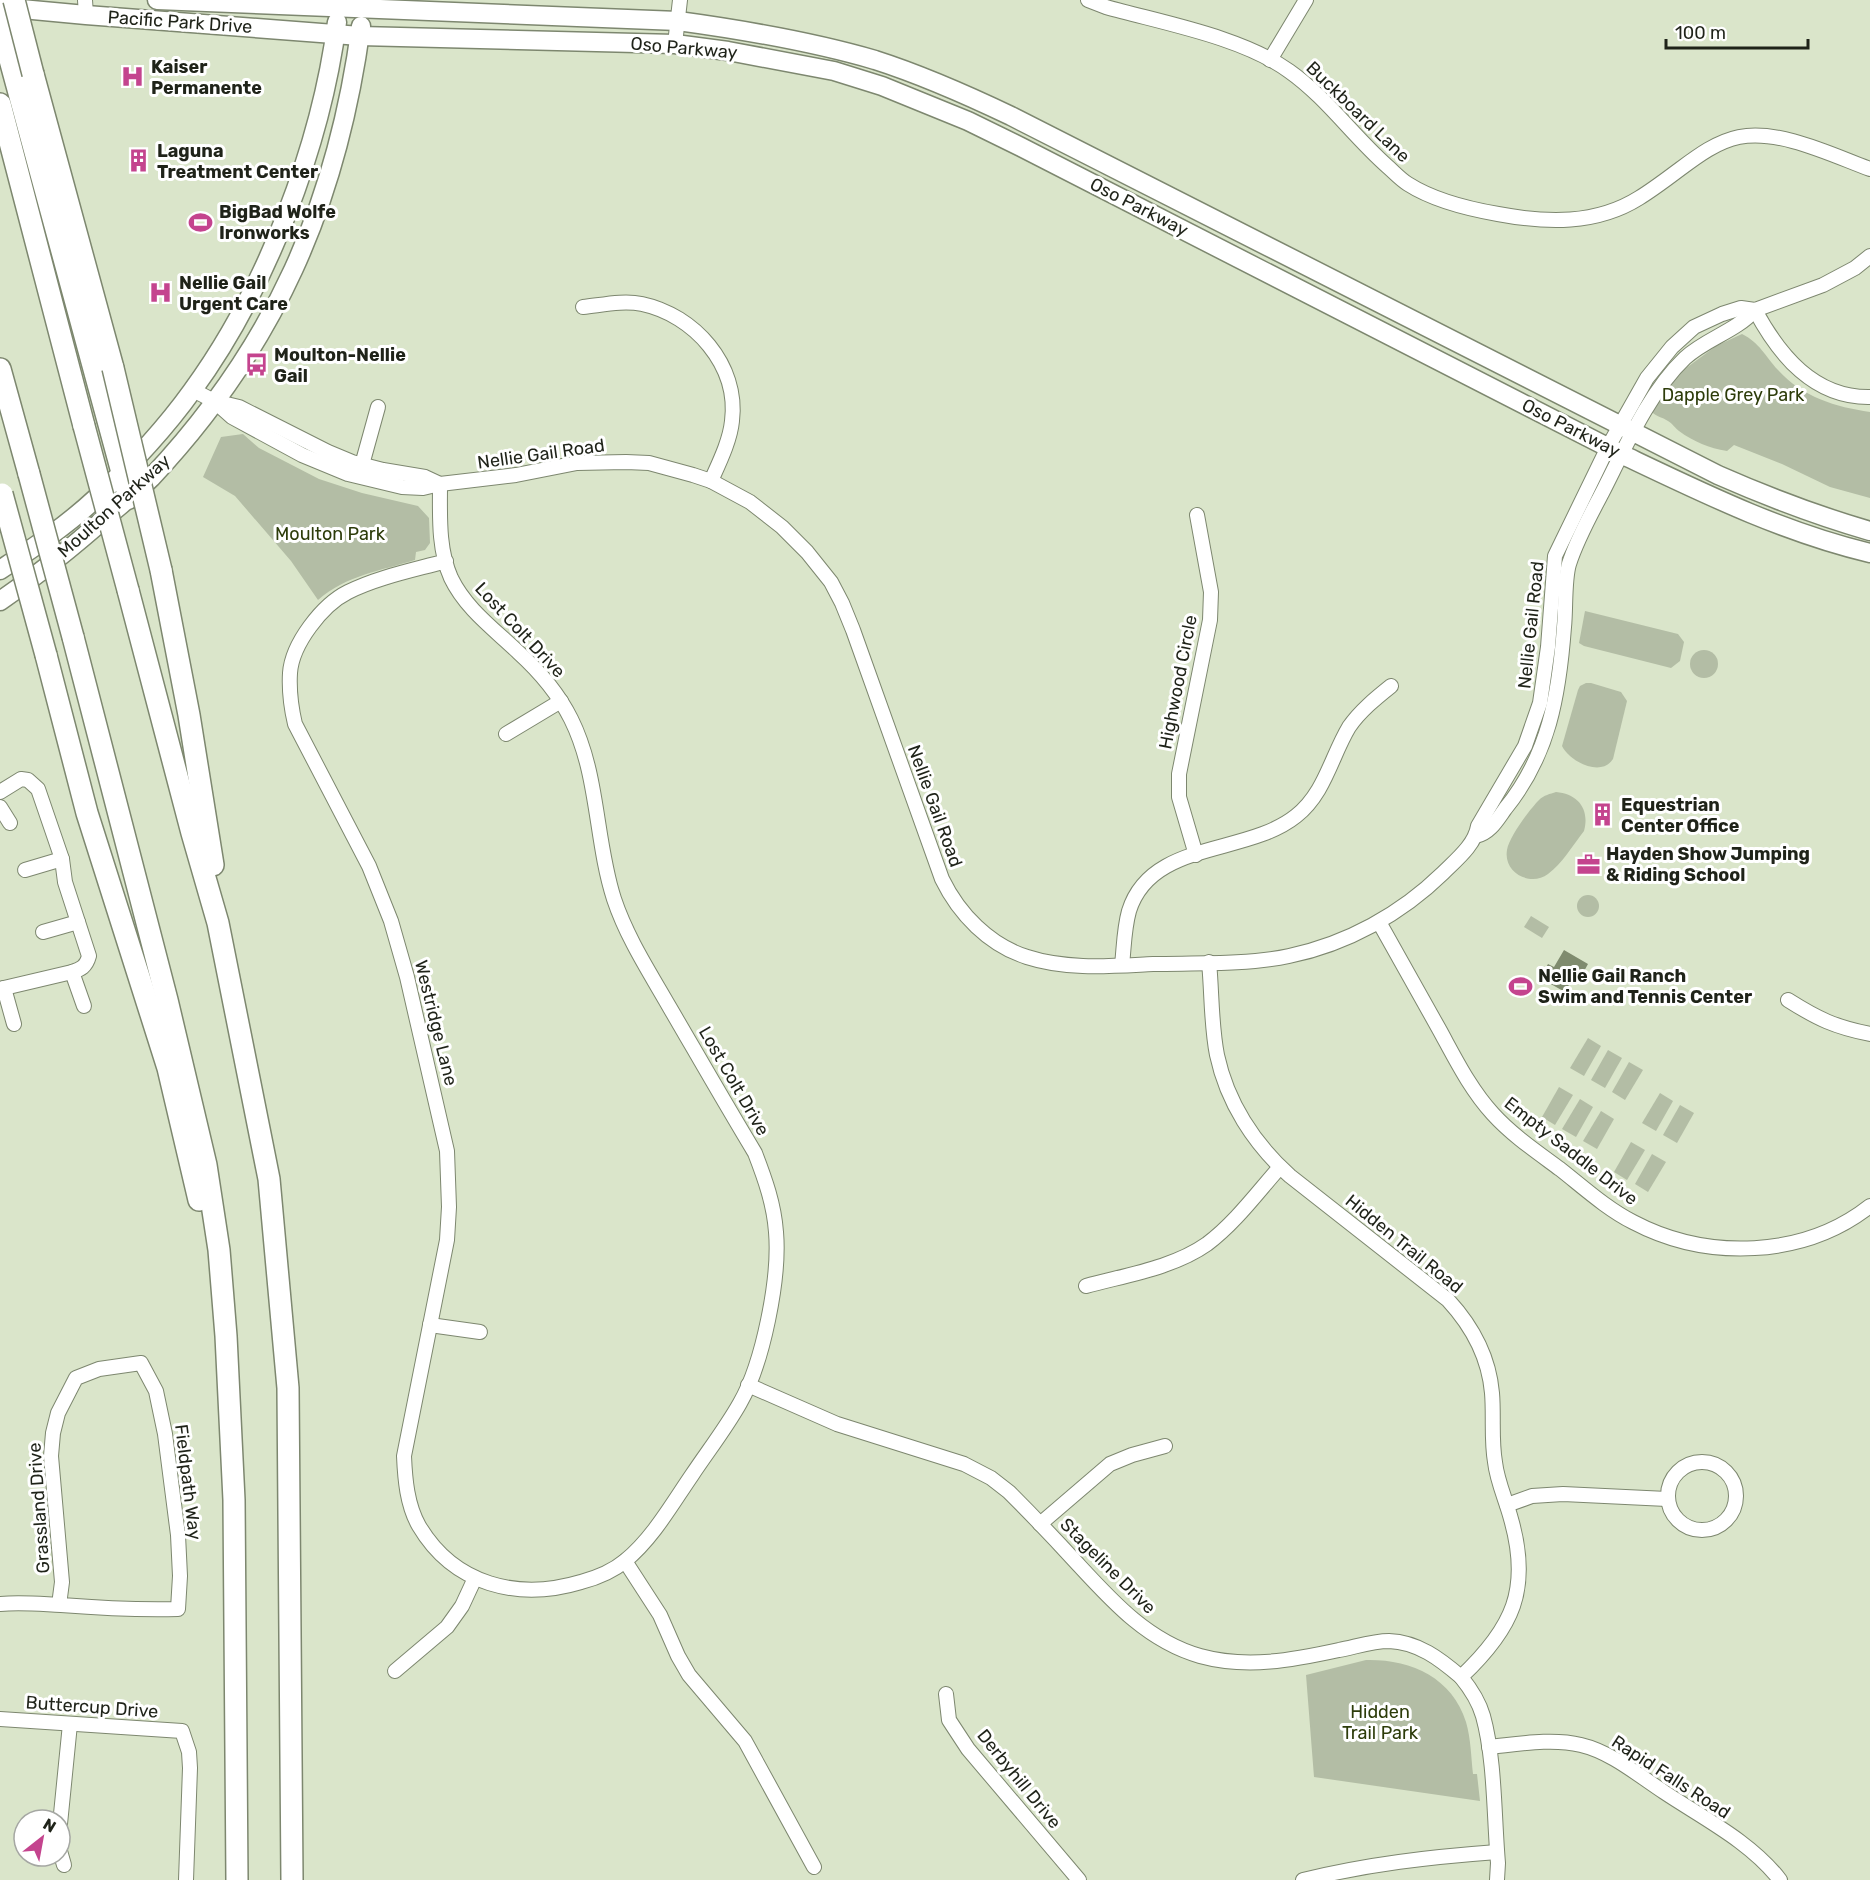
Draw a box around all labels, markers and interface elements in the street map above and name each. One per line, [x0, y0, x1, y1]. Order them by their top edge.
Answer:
street label: Pacific Park Drive [107, 6, 253, 38]
scale bar [1666, 12, 1808, 50]
text: 100 m [1675, 22, 1726, 44]
street label: Oso Parkway [630, 32, 739, 64]
place label: Kaiser Permanente [151, 56, 262, 99]
street label: Buckboard Lane [1301, 57, 1415, 167]
hospital icon: Kaiser Permanente [120, 64, 146, 90]
place label: Laguna Treatment Center [157, 140, 318, 183]
building icon: Laguna Treatment Center [126, 148, 152, 174]
street label: Oso Parkway [1086, 173, 1192, 241]
place label: BigBad Wolfe Ironworks [219, 201, 336, 244]
sports icon: BigBad Wolfe Ironworks [188, 209, 214, 235]
place label: Nellie Gail Urgent Care [179, 272, 288, 315]
hospital icon: Nellie Gail Urgent Care [148, 280, 174, 306]
place label: Moulton-Nellie Gail [274, 344, 406, 387]
bus stop icon: Moulton-Nellie Gail [243, 352, 269, 378]
park label: Dapple Grey Park [1662, 384, 1805, 406]
street label: Oso Parkway [1518, 394, 1624, 462]
street label: Nellie Gail Road [476, 434, 606, 474]
street label: Moulton Parkway [53, 450, 175, 562]
park label: Moulton Park [275, 523, 386, 545]
street label: Nellie Gail Road [1513, 560, 1549, 690]
street label: Lost Colt Drive [470, 578, 570, 682]
street label: Highwood Circle [1154, 613, 1202, 751]
street label: Nellie Gail Road [903, 742, 967, 870]
place label: Equestrian Center Office [1621, 794, 1740, 837]
building icon: Equestrian Center Office [1590, 802, 1616, 828]
place label: Hayden Show Jumping & Riding School [1606, 843, 1810, 886]
office icon: Hayden Show Jumping & Riding School [1575, 851, 1601, 877]
street label: Westridge Lane [410, 958, 462, 1088]
place label: Nellie Gail Ranch Swim and Tennis Center [1538, 965, 1752, 1008]
sports icon: Nellie Gail Ranch Swim and Tennis Center [1507, 973, 1533, 999]
street label: Lost Colt Drive [694, 1023, 774, 1139]
street label: Empty Saddle Drive [1500, 1092, 1642, 1210]
street label: Hidden Trail Road [1341, 1190, 1467, 1298]
street label: Fieldpath Way [170, 1423, 206, 1541]
street label: Grassland Drive [23, 1442, 55, 1574]
street label: Stageline Drive [1056, 1514, 1160, 1618]
street label: Buttercup Drive [25, 1691, 159, 1723]
park label: Hidden Trail Park [1342, 1701, 1419, 1744]
street label: Derbyhill Drive [972, 1725, 1066, 1833]
street label: Rapid Falls Road [1608, 1731, 1734, 1823]
north arrow [12, 1808, 72, 1868]
text: N [40, 1814, 59, 1837]

